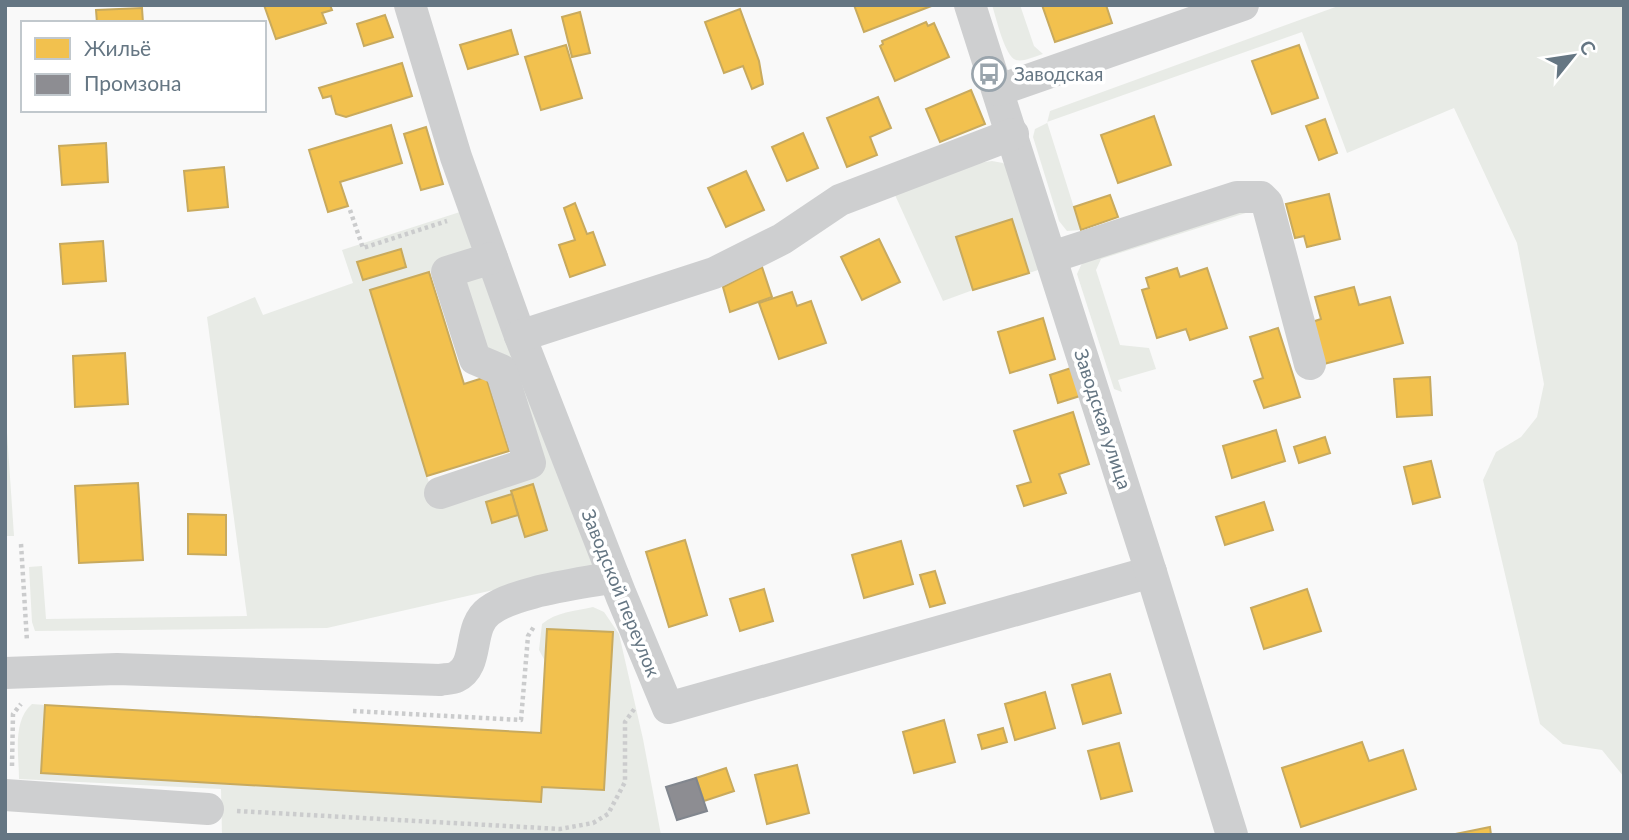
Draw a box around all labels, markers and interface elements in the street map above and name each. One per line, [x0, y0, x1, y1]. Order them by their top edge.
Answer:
legend [21, 21, 266, 112]
north arrow [1538, 21, 1608, 91]
text: Жильё [84, 35, 151, 60]
text: С [1575, 36, 1601, 59]
bus stop icon: Заводская [970, 55, 1008, 93]
place label: Заводская [1014, 62, 1103, 85]
text: Промзона [84, 70, 181, 95]
street label: Заводская улица [1070, 346, 1137, 492]
street label: Заводской переулок [577, 506, 666, 680]

